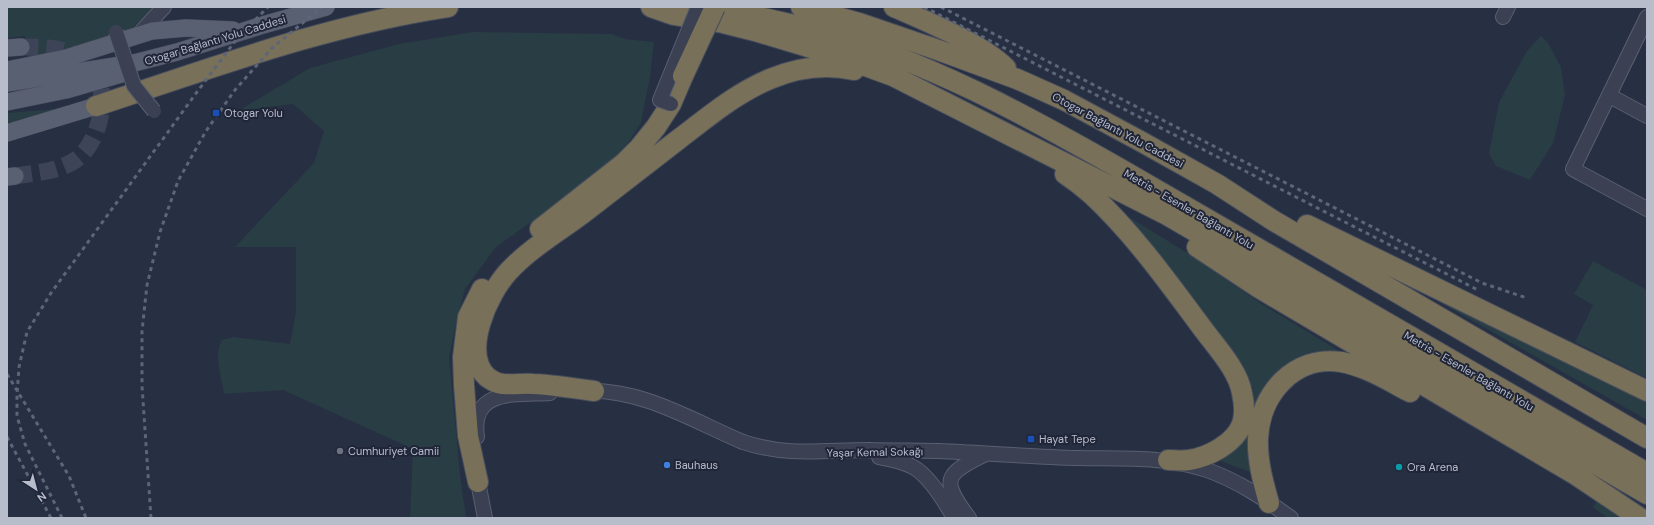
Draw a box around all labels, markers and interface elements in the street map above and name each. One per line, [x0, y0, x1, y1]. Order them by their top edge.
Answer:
street label: Otogar Bağlantı Yolu Caddesi [143, 12, 287, 68]
street label: Otogar Bağlantı Yolu Caddesi [1050, 89, 1186, 171]
place label: Otogar Yolu [224, 106, 283, 120]
marker: Otogar Yolu [211, 108, 221, 118]
street label: Metris - Esenler Bağlantı Yolu [1122, 166, 1256, 252]
street label: Metris - Esenler Bağlantı Yolu [1402, 328, 1536, 414]
place label: Hayat Tepe [1039, 432, 1096, 446]
marker: Hayat Tepe [1026, 434, 1036, 444]
place label: Cumhuriyet Camii [348, 444, 439, 458]
street label: Yaşar Kemal Sokağı [827, 444, 923, 460]
marker: Cumhuriyet Camii [335, 446, 345, 456]
place label: Bauhaus [675, 458, 718, 472]
marker: Bauhaus [662, 460, 672, 470]
place label: Ora Arena [1407, 460, 1458, 474]
marker: Ora Arena [1394, 462, 1404, 472]
north arrow [16, 469, 56, 509]
text: N [35, 489, 49, 505]

